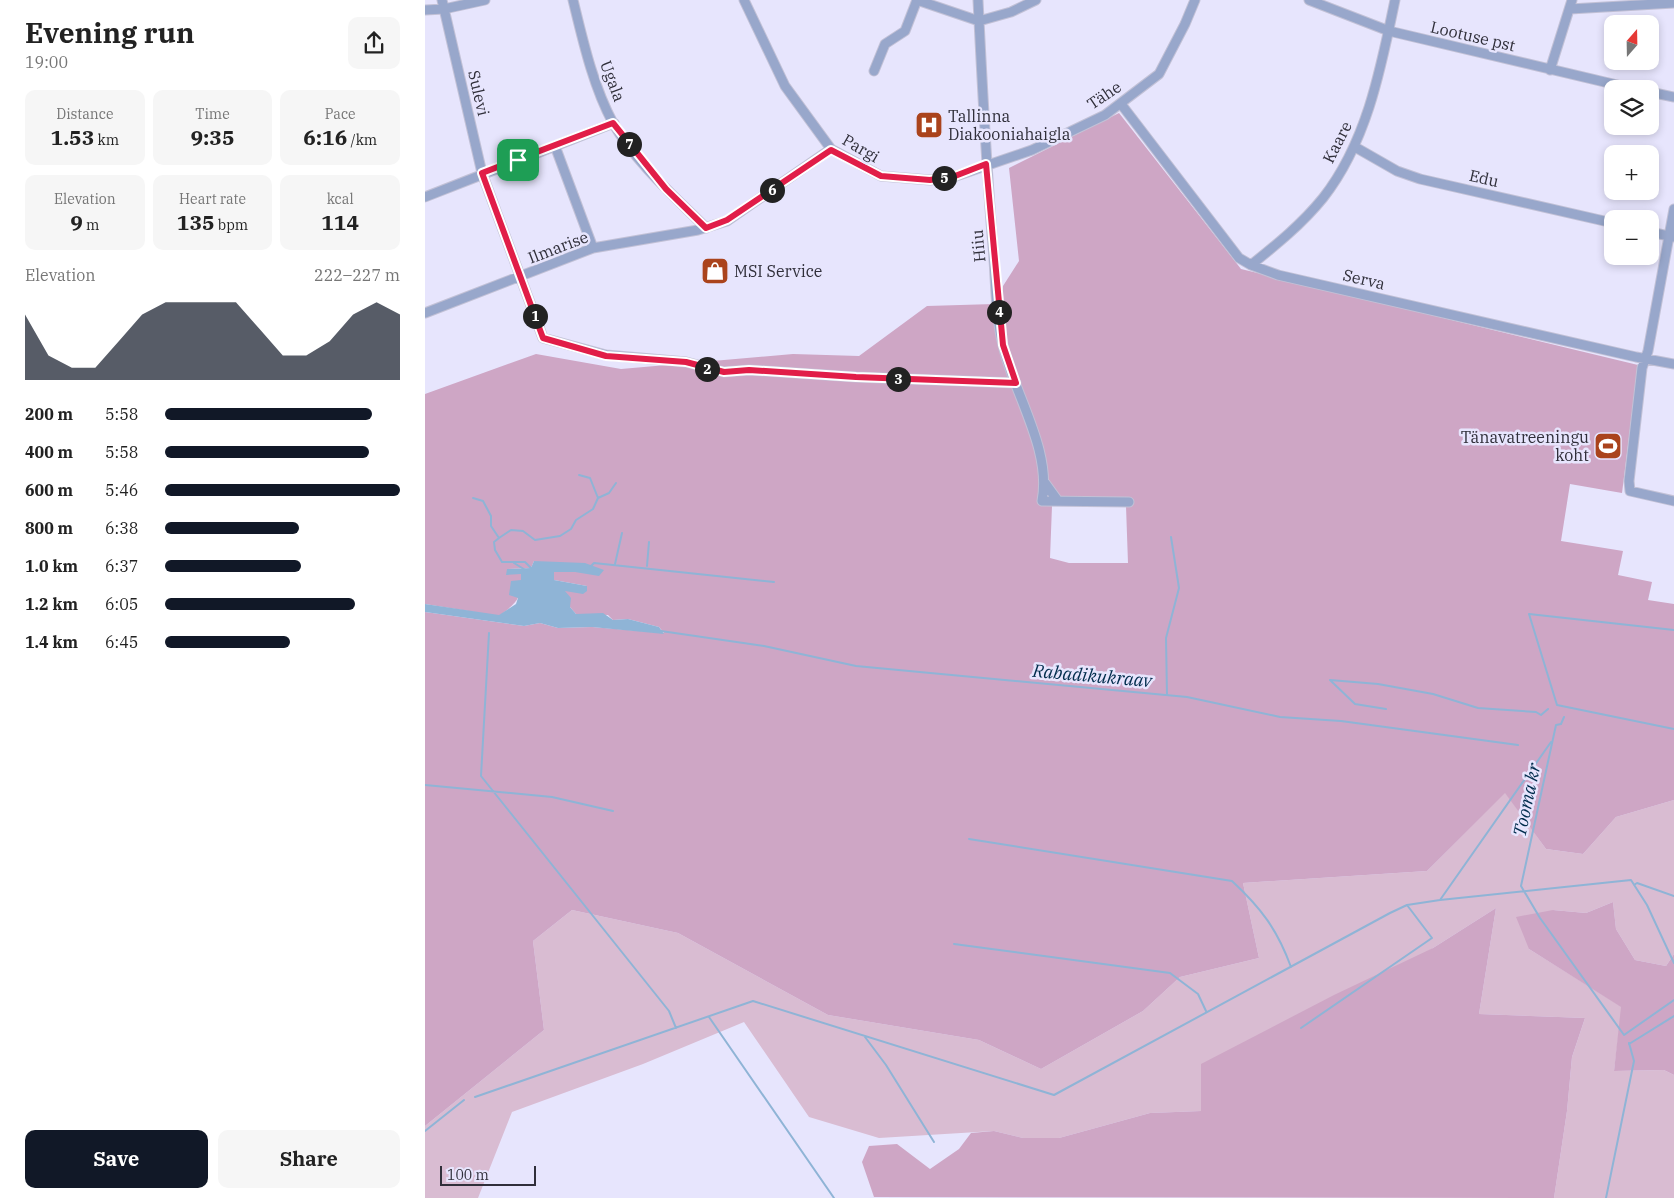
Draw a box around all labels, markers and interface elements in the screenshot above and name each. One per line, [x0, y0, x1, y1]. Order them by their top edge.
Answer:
text: Evening run [25, 14, 194, 51]
north arrow [1604, 15, 1659, 70]
map controls [1604, 15, 1659, 265]
button: share [348, 17, 400, 69]
street label: Lootuse pst [1429, 17, 1518, 56]
text: 19:00 [25, 52, 68, 72]
street label: Ugala [596, 58, 630, 105]
street label: Sulevi [464, 68, 494, 118]
street label: Tähe [1083, 76, 1125, 114]
button: layers [1604, 80, 1659, 135]
text: Distance [56, 105, 113, 123]
text: Time [195, 105, 230, 123]
text: Pace [325, 105, 356, 123]
place label: Tallinna Diakooniahaigla [948, 106, 1071, 144]
hospital icon: Tallinna Diakooniahaigla [914, 110, 944, 140]
street label: Kaare [1318, 118, 1356, 166]
text: 1.53 [51, 123, 94, 151]
text: 9:35 [190, 123, 235, 151]
text: 6:16 [303, 123, 347, 151]
street label: Pargi [839, 130, 883, 166]
text: km [94, 131, 119, 149]
text: /km [347, 131, 377, 149]
pin: 7 [617, 132, 641, 156]
text: 7 [625, 135, 634, 153]
pin [497, 139, 539, 181]
button: + [1604, 145, 1659, 200]
icon: arrive [504, 146, 532, 174]
street label: Edu [1467, 165, 1501, 191]
pin: 5 [931, 166, 957, 190]
text: 5 [940, 169, 949, 187]
pin: 6 [759, 178, 785, 202]
text: 6 [768, 181, 777, 199]
text: Elevation [54, 190, 116, 208]
text: Heart rate [179, 190, 246, 208]
text: kcal [327, 190, 354, 208]
text: 9 [70, 208, 83, 236]
text: 135 [177, 208, 215, 236]
text: 114 [321, 208, 359, 236]
button: − [1604, 210, 1659, 265]
text: m [83, 216, 99, 234]
text: bpm [215, 216, 248, 234]
street label: Ilmarise [525, 226, 591, 268]
street label: Hiiu [967, 229, 989, 263]
shop icon: MSI Service [700, 256, 730, 286]
place label: MSI Service [734, 261, 822, 281]
street label: Serva [1341, 264, 1387, 294]
text: Elevation [25, 265, 95, 285]
text: 222–227 m [314, 265, 400, 285]
pin: 4 [987, 300, 1011, 324]
text: 4 [995, 303, 1004, 321]
pin: 1 [523, 304, 547, 328]
text: 1 [531, 307, 540, 325]
pin: 2 [695, 356, 719, 382]
text: 2 [703, 360, 712, 378]
pin: 3 [885, 366, 911, 392]
text: 3 [894, 370, 903, 388]
text: 200 m [25, 404, 73, 424]
text: 5:58 [105, 404, 138, 424]
place label: Tänavatreeningu koht [1461, 427, 1589, 465]
sports icon: Tänavatreeningu koht [1593, 431, 1623, 461]
text: 400 m [25, 442, 73, 462]
text: 5:58 [105, 442, 138, 462]
text: 600 m [25, 480, 73, 500]
text: 5:46 [105, 480, 138, 500]
text: 800 m [25, 518, 73, 538]
text: 6:38 [105, 518, 138, 538]
text: 1.0 km [25, 556, 78, 576]
text: 6:37 [105, 556, 138, 576]
text: 1.2 km [25, 594, 78, 614]
text: 6:05 [105, 594, 138, 614]
text: 1.4 km [25, 632, 78, 652]
text: 6:45 [105, 632, 138, 652]
water label: Rabadikukraav [1031, 659, 1154, 692]
water label: Tooma kr [1508, 760, 1546, 839]
button: Save [25, 1130, 208, 1188]
button: Share [218, 1130, 400, 1188]
scale bar [440, 1163, 536, 1186]
text: 100 m [447, 1166, 489, 1184]

